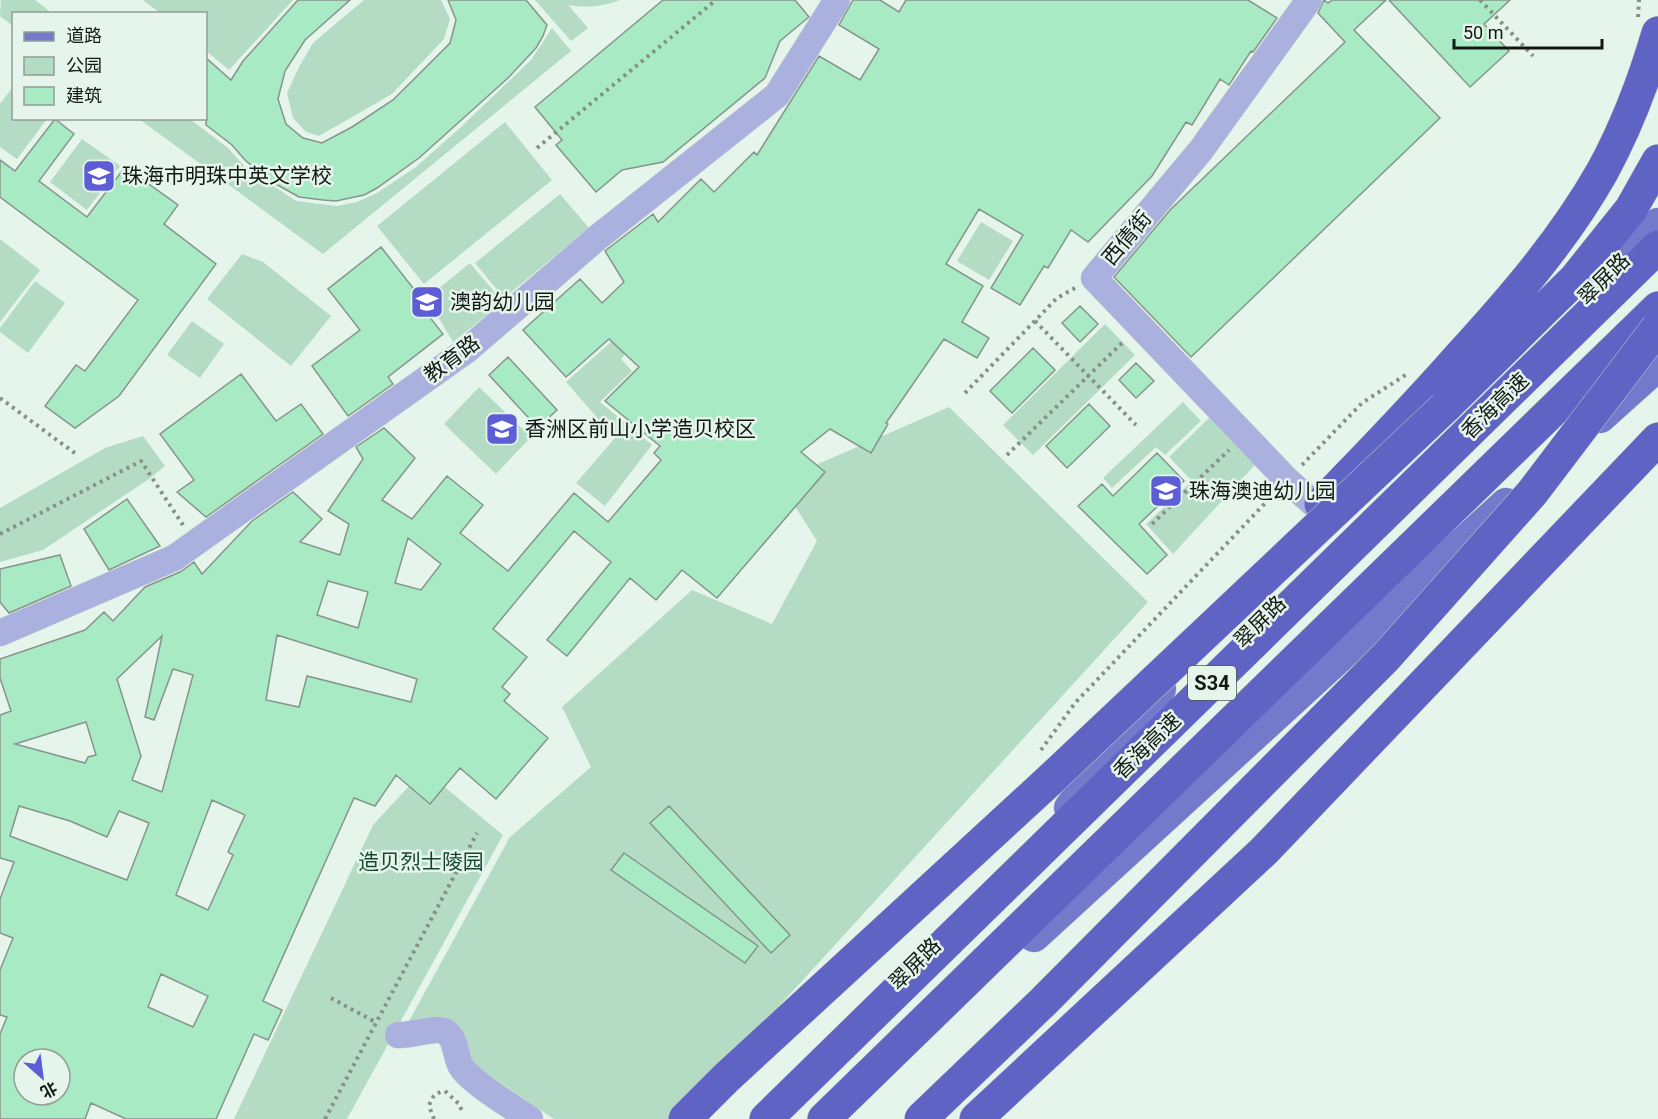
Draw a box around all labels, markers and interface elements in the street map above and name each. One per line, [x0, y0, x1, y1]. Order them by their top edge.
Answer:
legend [12, 12, 207, 120]
scale bar [1454, 12, 1602, 50]
text: 50 m [1463, 22, 1503, 43]
text: 道路 [66, 25, 102, 46]
text: 公园 [66, 55, 102, 76]
text: 建筑 [66, 85, 102, 106]
school or university icon: 珠海市明珠中英文学校 [81, 158, 117, 194]
place label: 珠海市明珠中英文学校 [122, 164, 332, 188]
street label: 西倩街 [1098, 206, 1156, 270]
street label: 翠屏路 [1573, 248, 1635, 310]
school or university icon: 澳韵幼儿园 [409, 284, 445, 320]
place label: 澳韵幼儿园 [450, 290, 555, 314]
street label: 教育路 [420, 330, 484, 388]
street label: 香海高速 [1456, 368, 1534, 444]
school or university icon: 香洲区前山小学造贝校区 [484, 411, 520, 447]
place label: 香洲区前山小学造贝校区 [525, 417, 756, 441]
school or university icon: 珠海澳迪幼儿园 [1148, 473, 1184, 509]
place label: 珠海澳迪幼儿园 [1189, 479, 1336, 503]
street label: 翠屏路 [1229, 591, 1291, 653]
road number: S34 [1188, 666, 1236, 700]
street label: 香海高速 [1108, 708, 1186, 784]
park label: 造贝烈士陵园 [358, 850, 484, 874]
street label: 翠屏路 [884, 933, 946, 995]
north arrow [12, 1047, 72, 1107]
text: 北 [37, 1078, 60, 1102]

